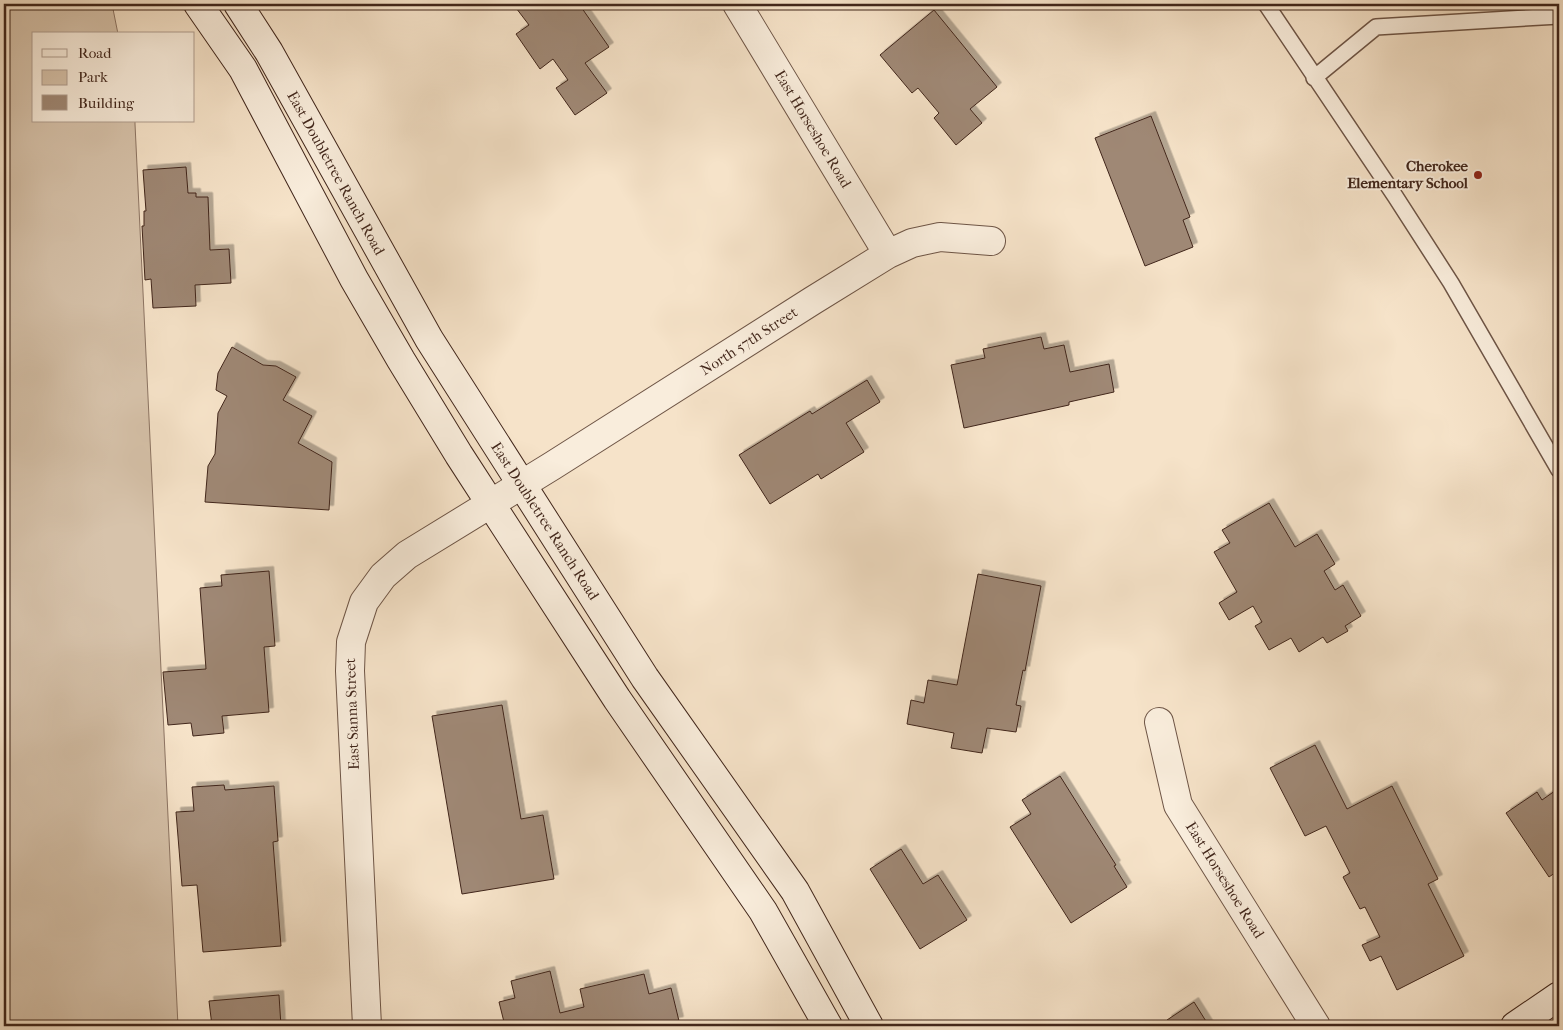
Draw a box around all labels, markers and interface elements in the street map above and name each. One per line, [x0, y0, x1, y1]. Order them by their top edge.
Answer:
legend [32, 32, 195, 122]
text: Road [78, 44, 112, 62]
street label: East Horseshoe Road [771, 67, 856, 192]
text: Park [78, 68, 108, 86]
street label: East Doubletree Ranch Road [283, 88, 389, 259]
text: Building [78, 94, 135, 112]
place label: Cherokee Elementary School [1347, 157, 1469, 192]
marker: Cherokee Elementary School [1472, 169, 1484, 181]
street label: North 57th Street [697, 303, 802, 379]
street label: East Doubletree Ranch Road [487, 439, 603, 604]
street label: East Sanna Street [341, 657, 363, 770]
street label: East Horseshoe Road [1182, 818, 1269, 942]

